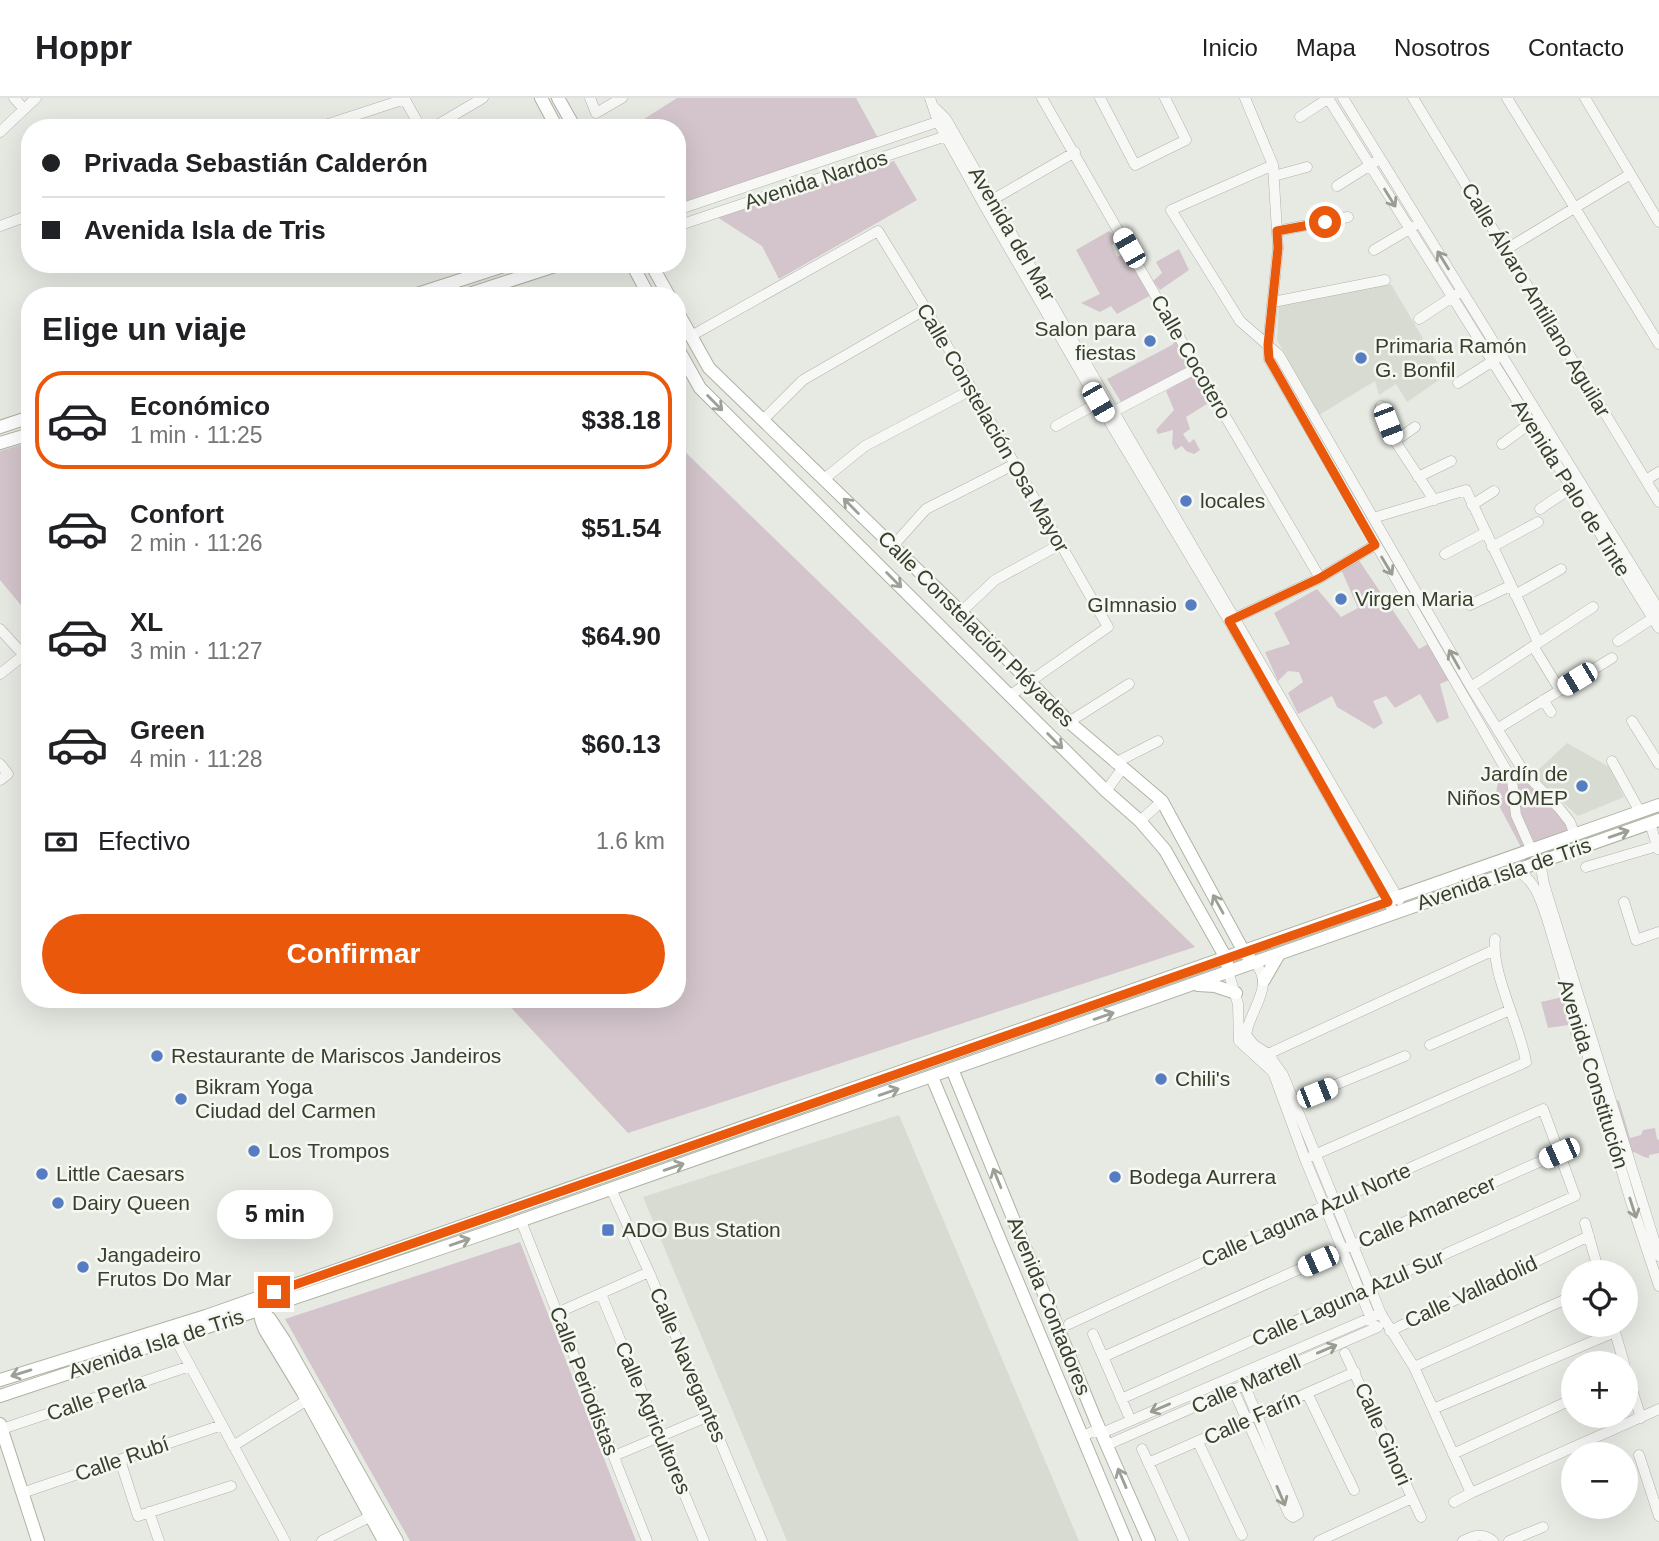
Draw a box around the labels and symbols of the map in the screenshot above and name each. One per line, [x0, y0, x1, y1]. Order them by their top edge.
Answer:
street label: Avenida Nardos [741, 146, 890, 213]
street label: Avenida del Mar [965, 162, 1060, 305]
street label: Calle Álvaro Antillano Aguilar [1457, 179, 1615, 421]
one-way arrow [1384, 187, 1398, 207]
route start [1309, 206, 1341, 238]
car [1110, 225, 1149, 271]
one-way arrow [1436, 251, 1450, 271]
street label: Calle Cocotero [1147, 291, 1236, 423]
street label: Calle Constelación Osa Mayor [913, 299, 1074, 556]
place label: Salon para fiestas [1034, 317, 1136, 364]
marker: Salon para fiestas [1142, 333, 1158, 349]
place label: Primaria Ramón G. Bonfil [1375, 334, 1527, 381]
marker: Primaria Ramón G. Bonfil [1353, 350, 1369, 366]
car [1079, 379, 1118, 425]
one-way arrow [707, 394, 724, 411]
street label: Avenida Palo de Tinte [1508, 395, 1635, 580]
car [1371, 401, 1406, 447]
place label: locales [1200, 489, 1265, 512]
marker: locales [1178, 493, 1194, 509]
one-way arrow [843, 498, 860, 515]
street label: Calle Constelación Pléyades [874, 526, 1079, 731]
one-way arrow [1380, 555, 1394, 575]
one-way arrow [886, 572, 903, 589]
place label: Virgen Maria [1355, 587, 1474, 610]
marker: Virgen Maria [1333, 591, 1349, 607]
place label: GImnasio [1087, 593, 1177, 616]
marker: GImnasio [1183, 597, 1199, 613]
one-way arrow [1447, 649, 1461, 669]
car [1554, 659, 1601, 699]
one-way arrow [1046, 732, 1063, 749]
place label: Jardín de Niños OMEP [1447, 762, 1568, 809]
marker: Jardín de Niños OMEP [1574, 778, 1590, 794]
one-way arrow [1608, 827, 1630, 840]
street label: Avenida Isla de Tris [1414, 833, 1594, 914]
one-way arrow [1211, 895, 1225, 915]
street label: Avenida Constitución [1554, 976, 1633, 1171]
one-way arrow [1092, 1009, 1114, 1021]
place label: Restaurante de Mariscos Jandeiros [171, 1044, 501, 1067]
marker: Restaurante de Mariscos Jandeiros [149, 1048, 165, 1064]
place label: Chili's [1175, 1067, 1230, 1090]
marker: Chili's [1153, 1071, 1169, 1087]
place label: Bikram Yoga Ciudad del Carmen [195, 1075, 376, 1122]
car [1294, 1075, 1341, 1111]
one-way arrow [878, 1085, 900, 1097]
marker: Bikram Yoga Ciudad del Carmen [173, 1091, 189, 1107]
car [1536, 1135, 1583, 1171]
place label: Los Trompos [268, 1139, 389, 1162]
marker: Los Trompos [246, 1143, 262, 1159]
street label: Calle Laguna Azul Norte [1198, 1158, 1414, 1271]
one-way arrow [663, 1160, 685, 1172]
place label: Little Caesars [56, 1162, 184, 1185]
place label: Bodega Aurrera [1129, 1165, 1276, 1188]
marker: Little Caesars [34, 1166, 50, 1182]
one-way arrow [989, 1167, 1002, 1189]
marker: Bodega Aurrera [1107, 1169, 1123, 1185]
street label: Calle Amanecer [1354, 1171, 1499, 1252]
callout: 5 min [216, 1190, 332, 1240]
place label: Dairy Queen [72, 1191, 190, 1214]
marker: Dairy Queen [50, 1195, 66, 1211]
one-way arrow [1628, 1197, 1640, 1219]
street label: Avenida Contadores [1003, 1213, 1096, 1398]
place label: ADO Bus Station [622, 1218, 781, 1241]
marker: ADO Bus Station [600, 1222, 616, 1238]
one-way arrow [448, 1235, 470, 1247]
place label: Jangadeiro Frutos Do Mar [97, 1243, 231, 1290]
car [1295, 1243, 1342, 1279]
street label: Calle Laguna Azul Sur [1248, 1245, 1447, 1350]
street label: Calle Valladolid [1401, 1251, 1541, 1332]
marker: Jangadeiro Frutos Do Mar [75, 1259, 91, 1275]
route end [258, 1276, 290, 1308]
street label: Calle Navegantes [645, 1284, 731, 1446]
street label: Calle Periodistas [545, 1303, 623, 1458]
street label: Avenida Isla de Tris [65, 1304, 246, 1383]
street label: Calle Agricultores [611, 1338, 696, 1498]
one-way arrow [1315, 1342, 1337, 1355]
street label: Calle Martell [1188, 1349, 1304, 1418]
one-way arrow [11, 1368, 33, 1381]
street label: Calle Perla [44, 1370, 148, 1425]
street label: Calle Ginori [1351, 1379, 1416, 1489]
street label: Calle Farín [1200, 1386, 1303, 1449]
one-way arrow [1150, 1403, 1172, 1416]
street label: Calle Rubí [72, 1432, 172, 1485]
one-way arrow [1114, 1468, 1127, 1490]
one-way arrow [1275, 1485, 1288, 1506]

